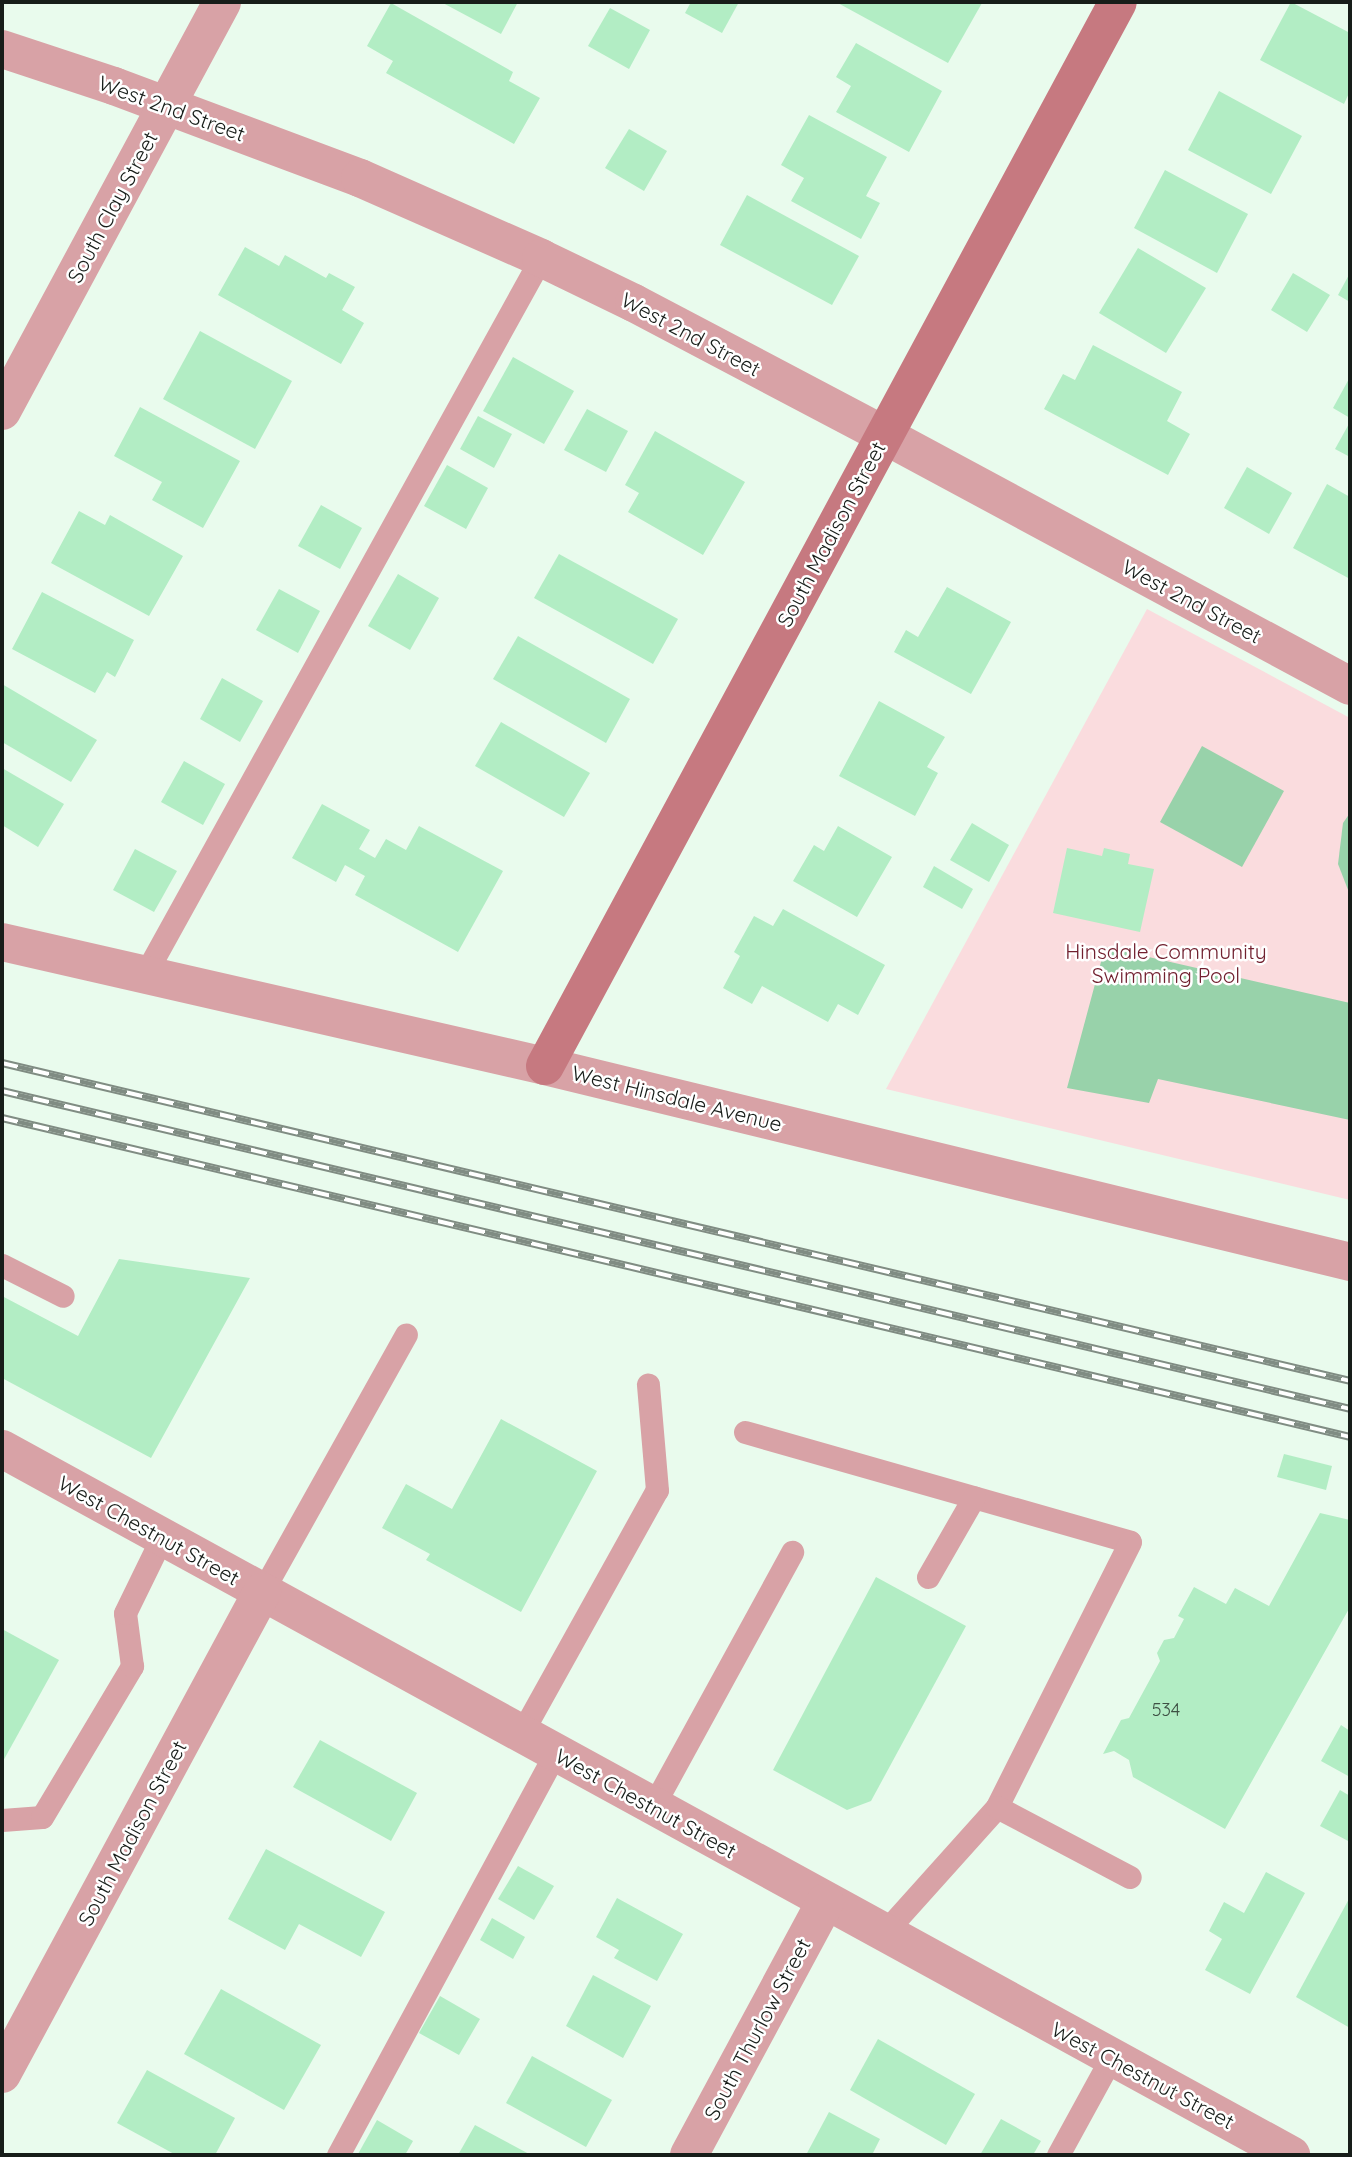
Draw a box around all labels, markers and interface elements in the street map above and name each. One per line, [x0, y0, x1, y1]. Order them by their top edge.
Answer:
street label: West 2nd Street [95, 70, 249, 146]
street label: South Clay Street [62, 127, 162, 287]
street label: West 2nd Street [617, 287, 765, 381]
street label: South Madison Street [771, 437, 891, 631]
street label: West 2nd Street [1118, 554, 1266, 648]
park label: Hinsdale Community Swimming Pool [1065, 938, 1267, 988]
street label: West Hinsdale Avenue [569, 1060, 785, 1136]
street label: West Chestnut Street [54, 1470, 244, 1590]
house number: 534 [1152, 1699, 1180, 1721]
street label: South Madison Street [72, 1736, 192, 1930]
street label: West Chestnut Street [551, 1743, 741, 1863]
street label: South Thurlow Street [698, 1934, 816, 2124]
street label: West Chestnut Street [1047, 2016, 1239, 2134]

